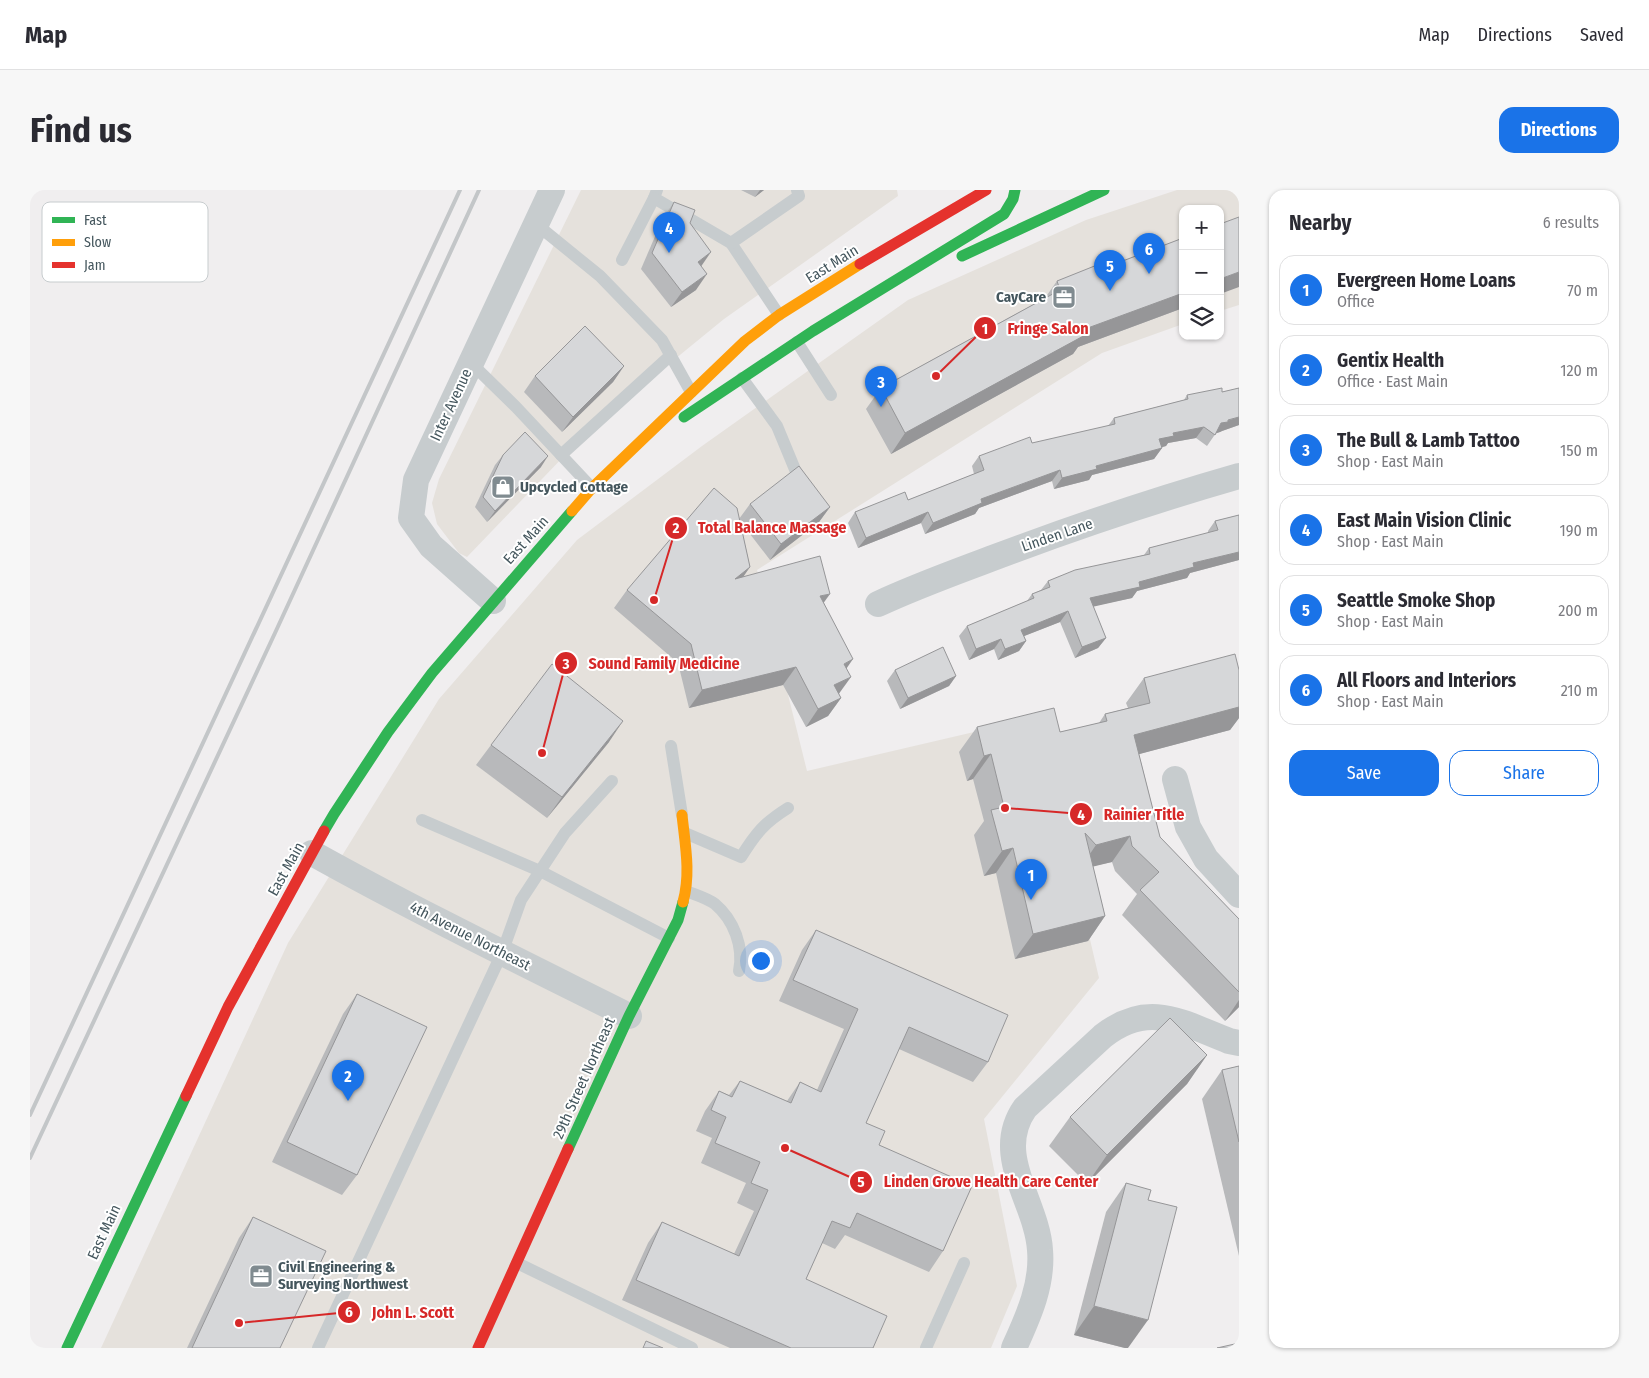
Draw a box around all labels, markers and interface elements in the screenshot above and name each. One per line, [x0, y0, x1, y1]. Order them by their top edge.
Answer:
text: Map [25, 21, 67, 49]
text: Map [1418, 24, 1450, 46]
text: Directions [1478, 24, 1552, 46]
text: Saved [1580, 24, 1624, 46]
button: Directions [1499, 107, 1619, 153]
text: Find us [30, 109, 132, 151]
legend [42, 202, 208, 282]
map controls [1179, 205, 1224, 340]
button: + [1179, 205, 1224, 250]
text: Nearby [1289, 210, 1351, 236]
text: Fast [84, 212, 107, 229]
pin: 4 [653, 212, 685, 253]
text: 6 results [1543, 213, 1599, 232]
pin: 6 [1133, 233, 1165, 274]
text: Slow [84, 234, 111, 251]
street label: East Main [802, 241, 862, 287]
pin: 5 [1094, 250, 1126, 291]
button: − [1179, 250, 1224, 295]
text: Jam [84, 257, 105, 274]
text: Evergreen Home Loans [1337, 269, 1516, 292]
text: 1 [1303, 281, 1309, 300]
text: 70 m [1567, 281, 1598, 300]
office icon: CayCare [1051, 284, 1077, 310]
place label: CayCare [996, 288, 1046, 306]
text: Office [1337, 292, 1375, 311]
button: layers [1179, 295, 1224, 340]
callout: Fringe Salon [973, 313, 1099, 344]
text: Fringe Salon [1007, 319, 1089, 338]
text: 1 [982, 320, 988, 338]
text: Gentix Health [1337, 349, 1444, 372]
text: 2 [1302, 361, 1310, 380]
text: 120 m [1560, 361, 1598, 380]
street label: Inter Avenue [426, 366, 476, 444]
pin: 3 [865, 366, 897, 407]
text: Office · East Main [1337, 372, 1448, 391]
text: The Bull & Lamb Tattoo [1337, 429, 1520, 452]
text: 3 [1302, 441, 1310, 460]
text: 150 m [1560, 441, 1598, 460]
text: Shop · East Main [1337, 452, 1444, 471]
shop icon: Upcycled Cottage [490, 474, 516, 500]
place label: Upcycled Cottage [520, 478, 628, 496]
text: East Main Vision Clinic [1337, 509, 1511, 532]
street label: East Main [500, 512, 552, 568]
callout: Total Balance Massage [663, 512, 857, 543]
street label: Linden Lane [1019, 514, 1095, 556]
text: Total Balance Massage [698, 518, 846, 537]
text: 2 [672, 519, 680, 537]
text: 4 [1302, 521, 1310, 540]
text: 190 m [1560, 521, 1598, 540]
text: Shop · East Main [1337, 532, 1444, 551]
text: Seattle Smoke Shop [1337, 589, 1495, 612]
text: 5 [1302, 601, 1310, 620]
text: 200 m [1558, 601, 1598, 620]
text: Shop · East Main [1337, 612, 1444, 631]
callout: Sound Family Medicine [553, 648, 749, 679]
text: Sound Family Medicine [588, 654, 740, 673]
text: 3 [561, 655, 570, 673]
text: All Floors and Interiors [1337, 669, 1516, 692]
text: 6 [1302, 681, 1310, 700]
text: 210 m [1561, 681, 1598, 700]
text: Shop · East Main [1337, 692, 1444, 711]
button: Save [1289, 750, 1439, 796]
button: Share [1449, 750, 1599, 796]
callout: Rainier Title [1069, 799, 1195, 830]
text: Rainier Title [1104, 805, 1184, 824]
text: 4 [1077, 806, 1085, 824]
street label: East Main [264, 839, 308, 899]
pin: 1 [1015, 859, 1047, 900]
street label: 4th Avenue Northeast [407, 898, 533, 974]
your location [748, 948, 774, 974]
street label: 29th Street Northeast [549, 1014, 619, 1142]
pin: 2 [332, 1060, 364, 1101]
callout: Linden Grove Health Care Center [849, 1166, 1108, 1197]
text: Linden Grove Health Care Center [884, 1172, 1098, 1191]
text: 5 [857, 1173, 865, 1191]
street label: East Main [83, 1202, 125, 1262]
place label: Civil Engineering & Surveying Northwest [278, 1258, 409, 1293]
office icon: Civil Engineering & Surveying Northwest [248, 1263, 274, 1289]
callout: John L. Scott [337, 1297, 464, 1328]
text: 6 [345, 1303, 353, 1321]
text: John L. Scott [371, 1303, 455, 1322]

